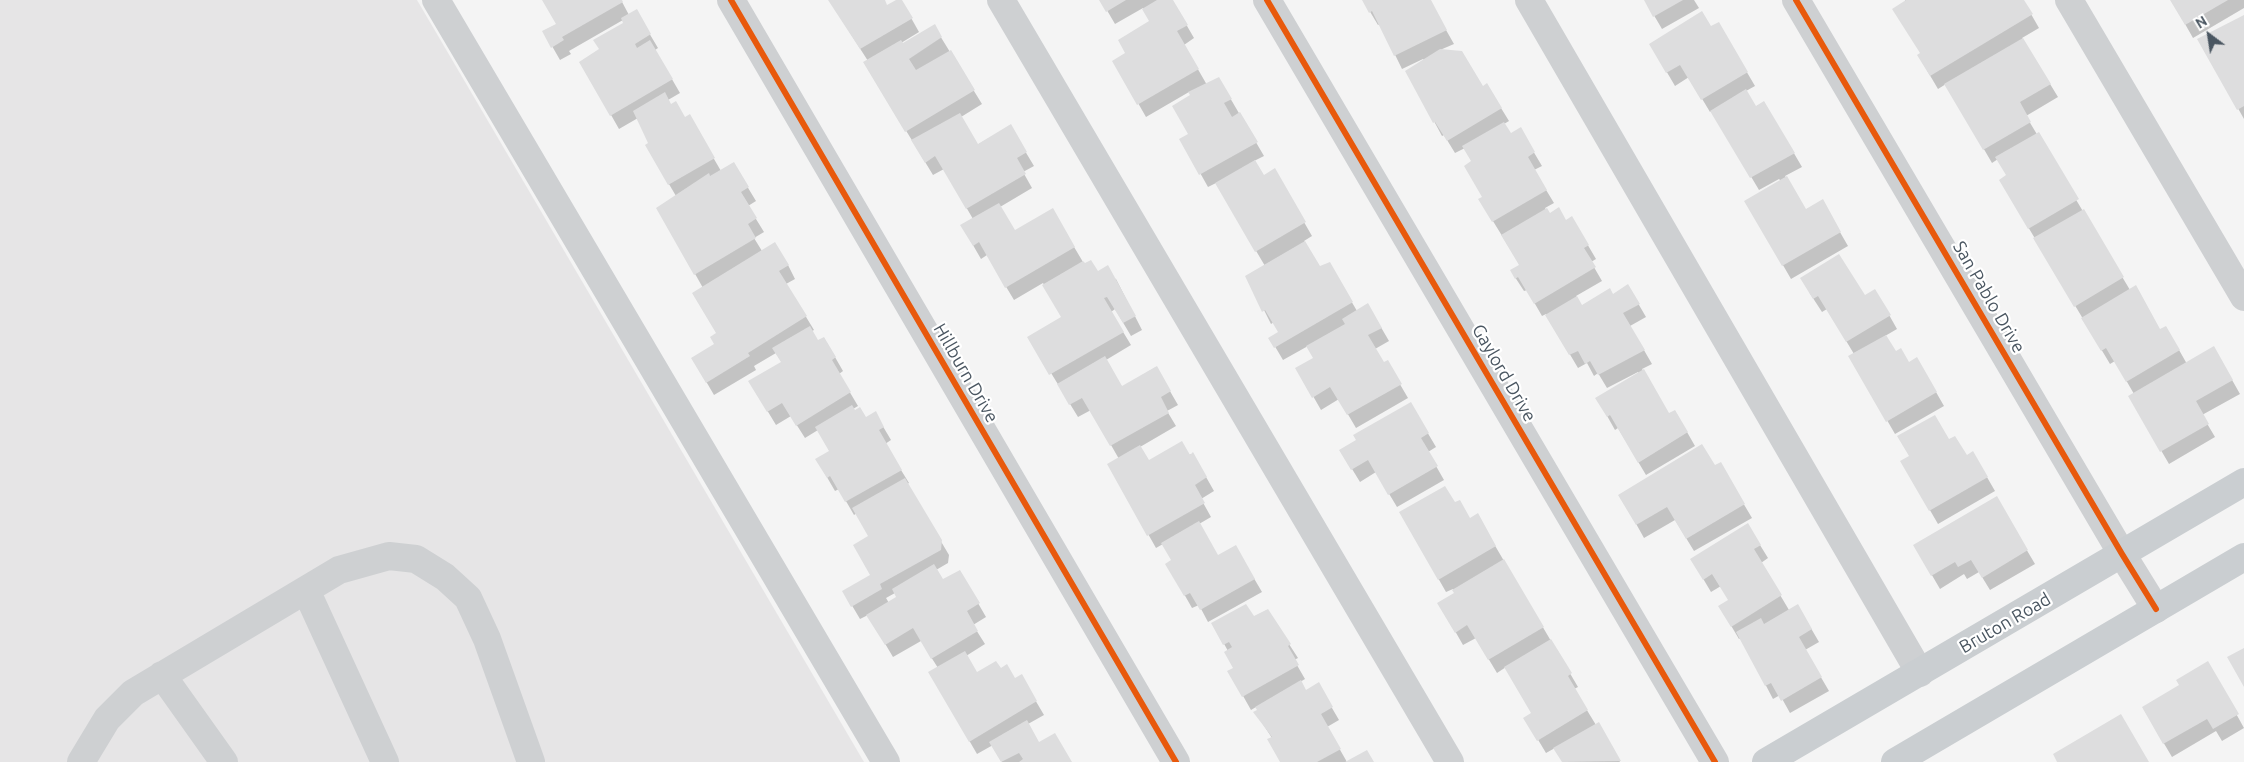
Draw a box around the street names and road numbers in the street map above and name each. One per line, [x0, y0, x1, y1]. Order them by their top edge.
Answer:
street label: San Pablo Drive [1948, 237, 2030, 357]
street label: Hillburn Drive [929, 320, 1003, 426]
street label: Gaylord Drive [1467, 320, 1541, 426]
street label: Bruton Road [1955, 588, 2055, 658]

